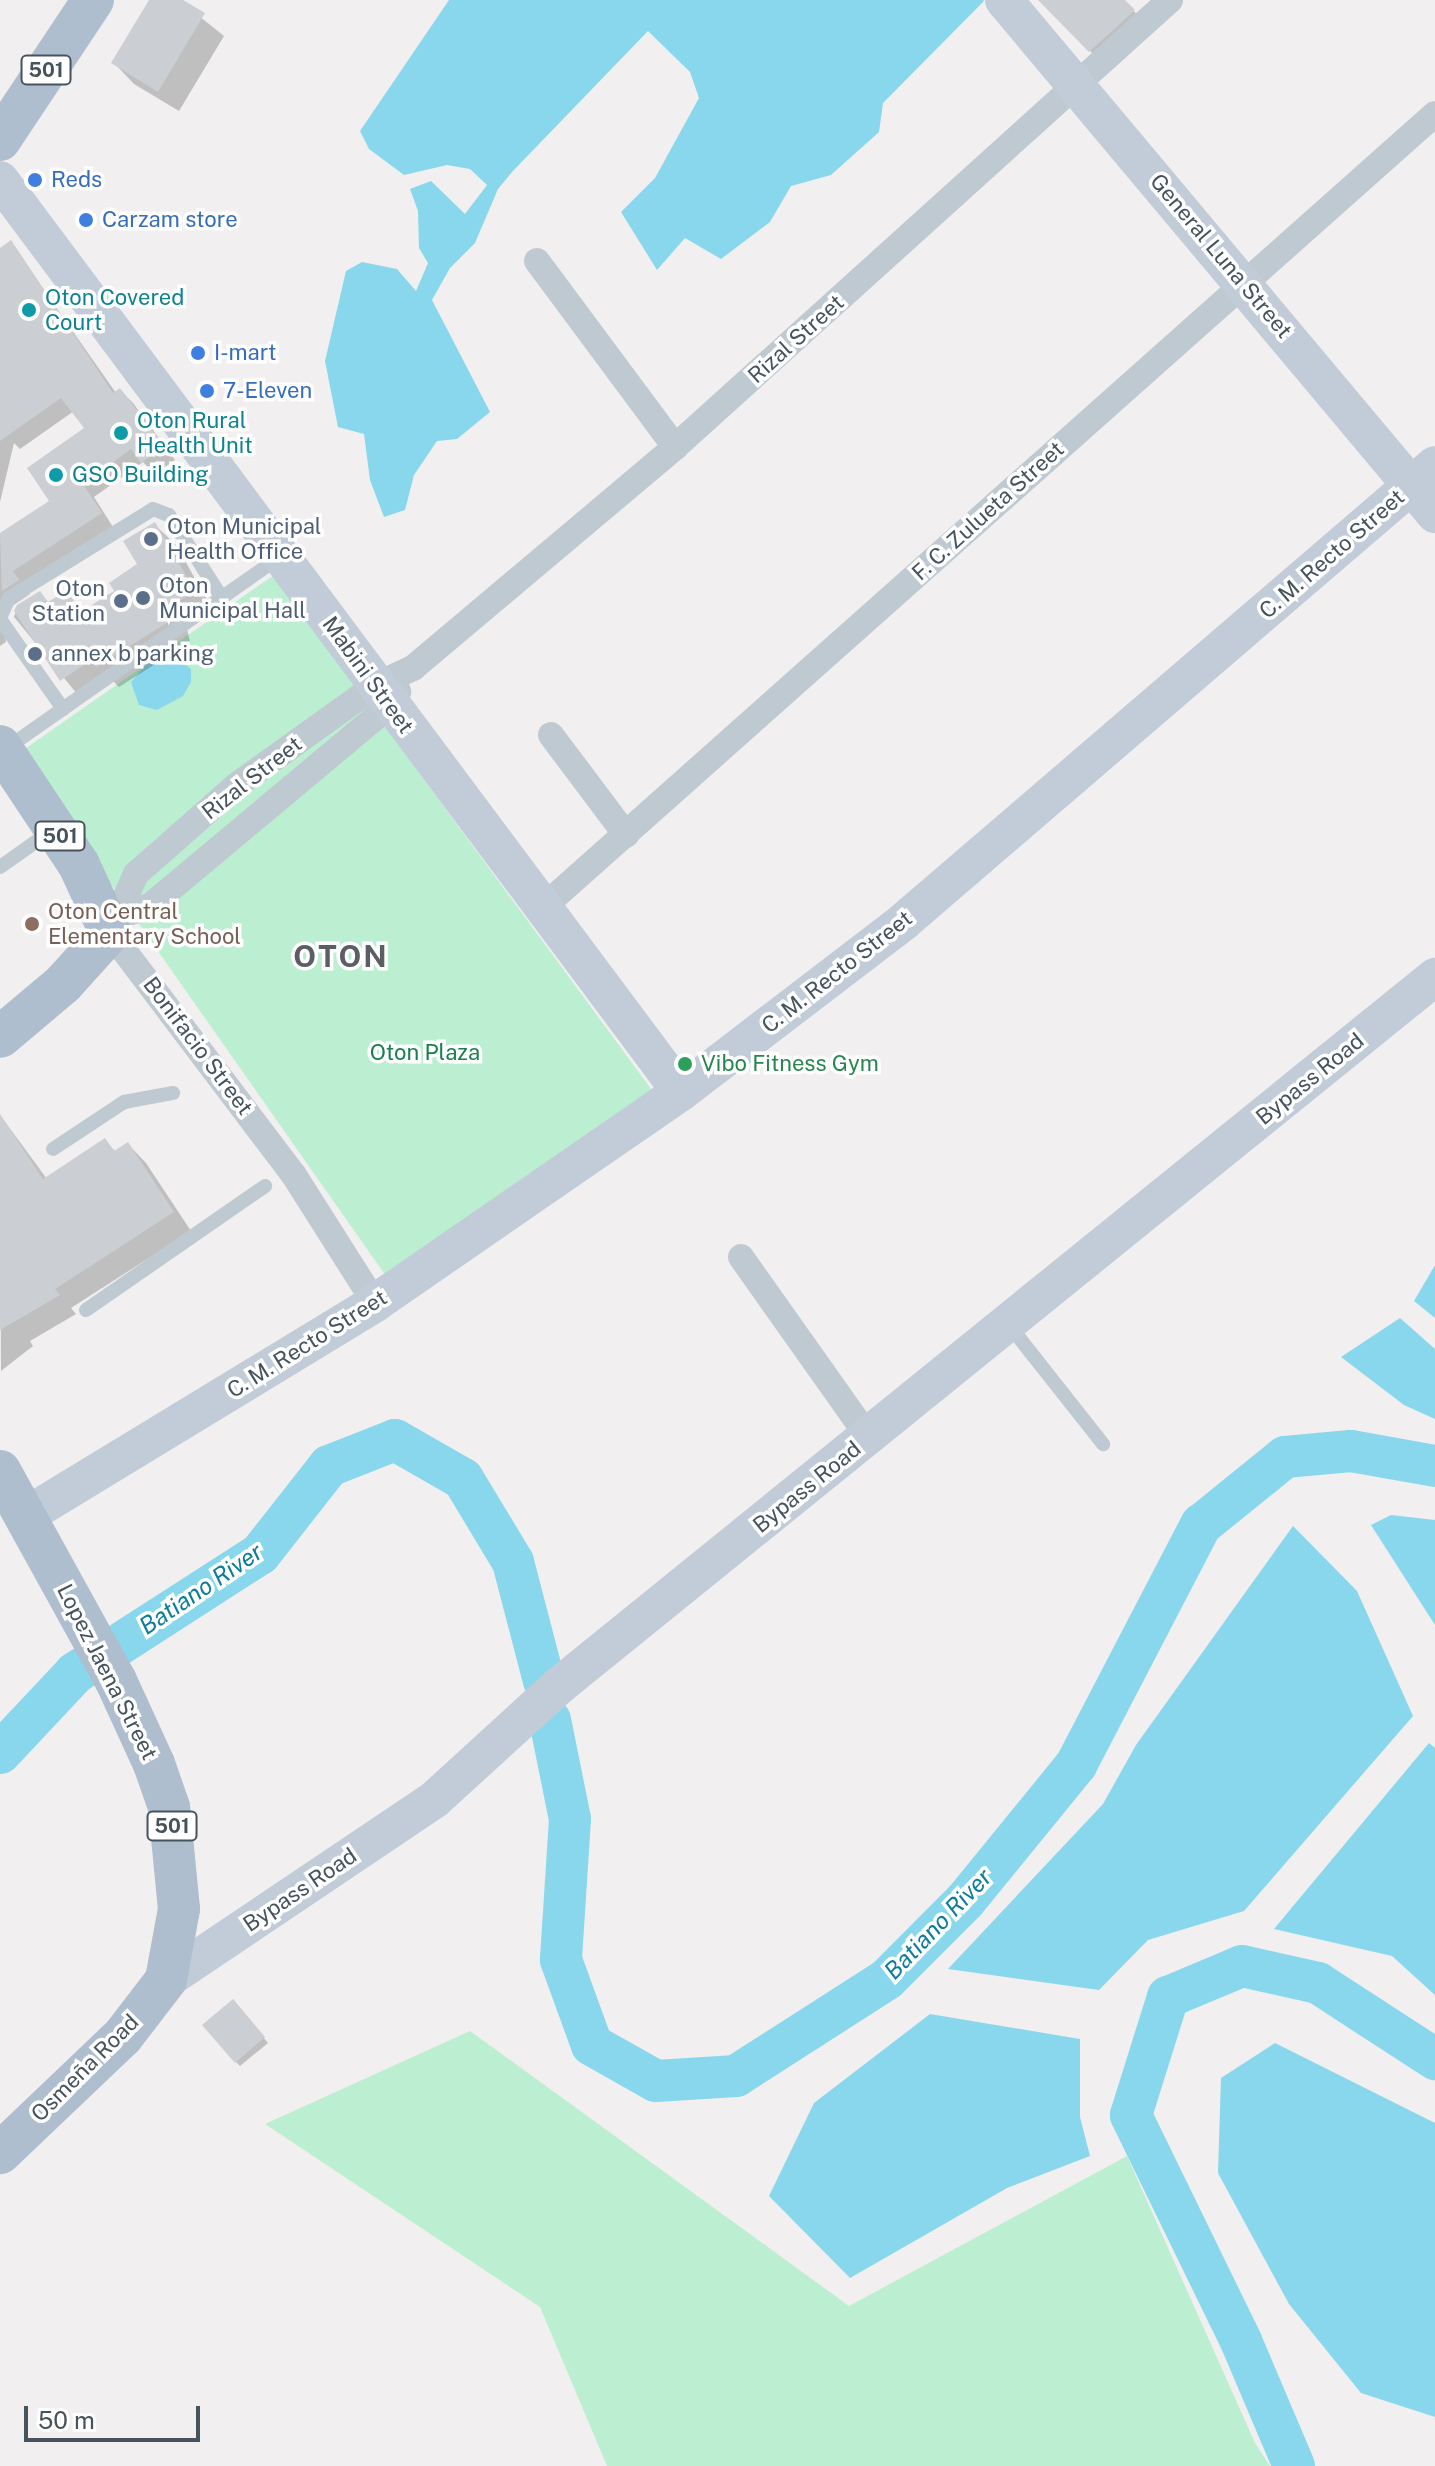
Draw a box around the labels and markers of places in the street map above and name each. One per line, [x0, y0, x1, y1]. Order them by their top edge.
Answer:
place label: Reds [51, 167, 102, 193]
marker: Reds [26, 171, 44, 189]
place label: Carzam store [102, 207, 238, 233]
marker: Carzam store [77, 211, 95, 229]
place label: Oton Covered Court [45, 284, 184, 336]
marker: Oton Covered Court [20, 301, 38, 319]
place label: I-mart [214, 340, 277, 366]
marker: I-mart [189, 344, 207, 362]
place label: 7-Eleven [223, 378, 312, 404]
marker: 7-Eleven [198, 382, 216, 400]
place label: Oton Rural Health Unit [137, 407, 253, 458]
marker: Oton Rural Health Unit [112, 424, 130, 442]
place label: GSO Building [72, 462, 209, 488]
marker: GSO Building [47, 466, 65, 484]
place label: Oton Municipal Health Office [167, 513, 321, 564]
marker: Oton Municipal Health Office [142, 530, 160, 548]
place label: Oton Municipal Hall [159, 572, 306, 624]
place label: Oton Station [31, 575, 105, 626]
marker: Oton Municipal Hall [134, 589, 152, 607]
marker: Oton Station [112, 592, 130, 610]
place label: annex b parking [51, 641, 215, 667]
marker: annex b parking [26, 645, 44, 663]
place label: Oton Central Elementary School [48, 898, 241, 950]
marker: Oton Central Elementary School [23, 915, 41, 933]
place label: Vibo Fitness Gym [701, 1051, 879, 1077]
marker: Vibo Fitness Gym [676, 1055, 694, 1073]

